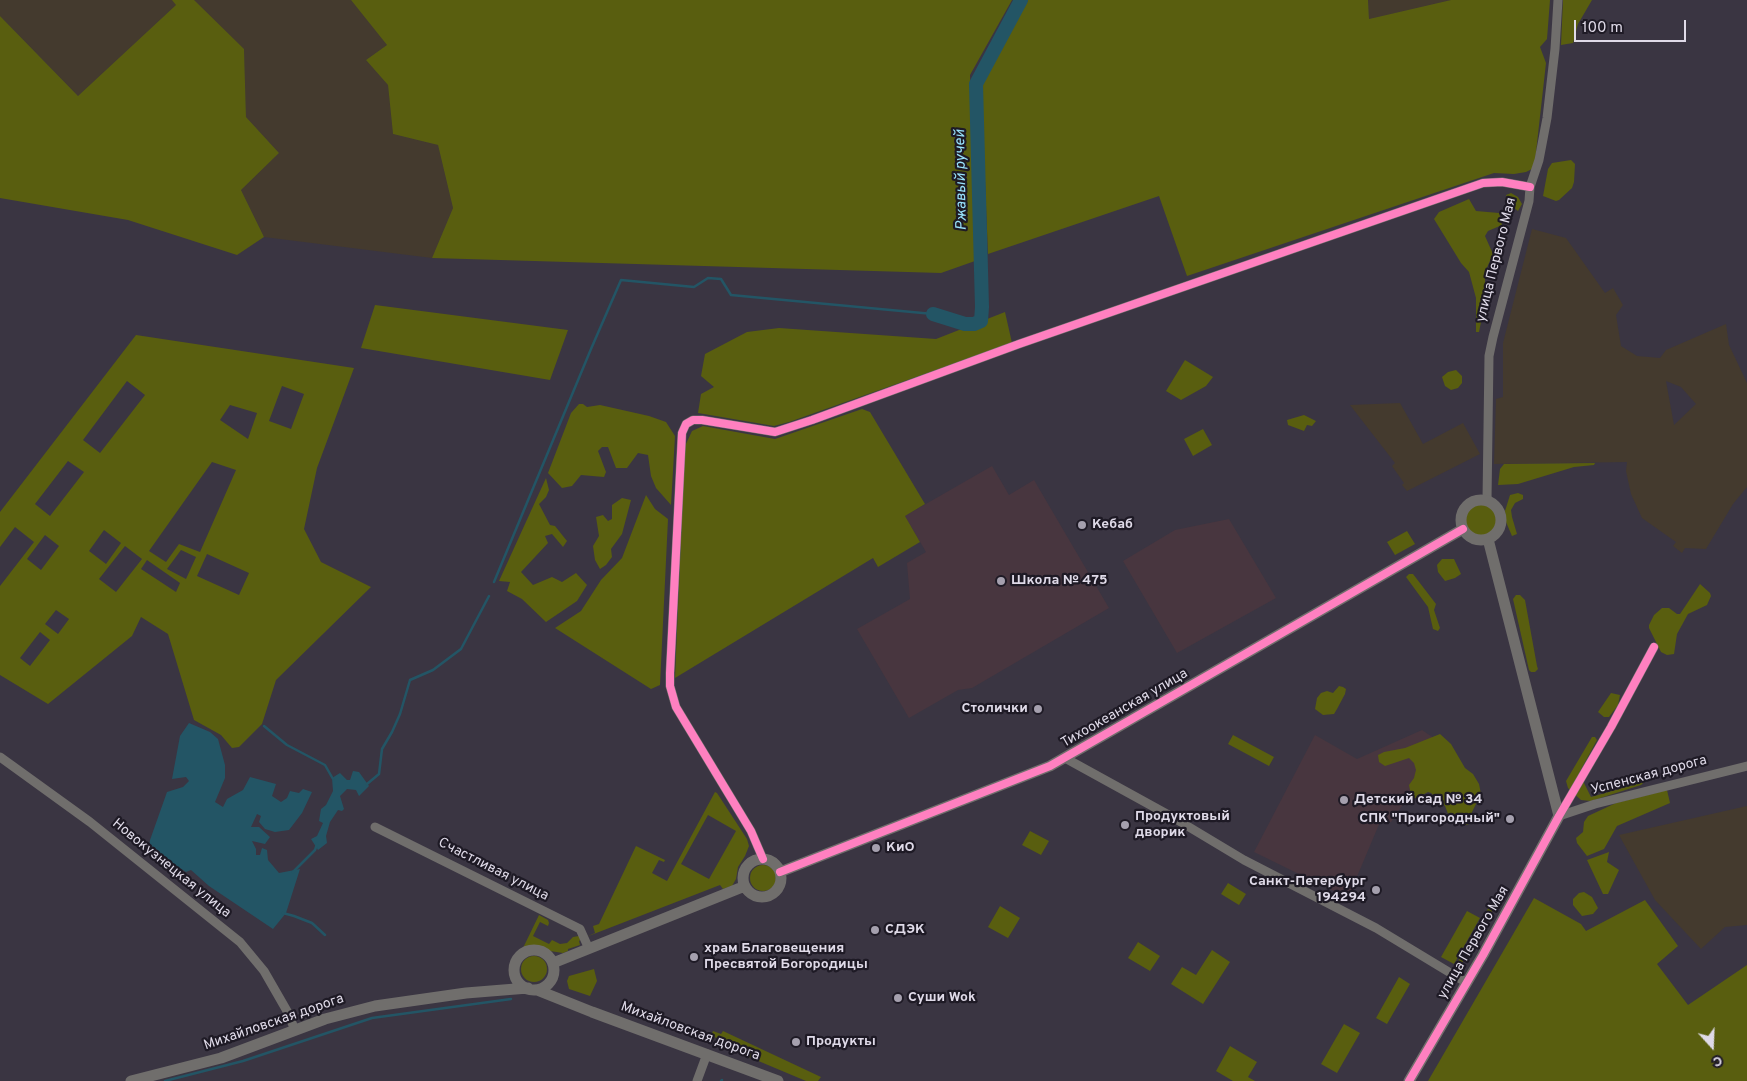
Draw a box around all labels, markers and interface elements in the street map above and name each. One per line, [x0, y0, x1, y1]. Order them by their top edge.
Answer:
scale bar [1577, 10, 1690, 42]
text: 100 m [1582, 19, 1623, 38]
water label: Ржавый ручей [952, 129, 972, 231]
street label: улица Первого Мая [1473, 196, 1521, 324]
place label: Кебаб [1092, 517, 1133, 533]
marker: Кебаб [1076, 519, 1088, 531]
place label: Школа № 475 [1011, 573, 1107, 589]
marker: Школа № 475 [995, 575, 1007, 587]
street label: Тихоокеанская улица [1059, 666, 1191, 752]
place label: Столички [961, 701, 1028, 717]
marker: Столички [1032, 703, 1044, 715]
street label: Успенская дорога [1589, 752, 1709, 800]
place label: Детский сад № 34 [1354, 792, 1482, 808]
marker: Детский сад № 34 [1338, 794, 1350, 806]
place label: Продуктовый дворик [1135, 809, 1230, 842]
place label: СПК "Пригородный" [1359, 811, 1500, 827]
marker: СПК "Пригородный" [1504, 813, 1516, 825]
street label: Новокузнецкая улица [108, 816, 234, 922]
marker: Продуктовый дворик [1119, 819, 1131, 831]
street label: Счастливая улица [435, 835, 551, 905]
place label: КиО [886, 840, 915, 856]
marker: КиО [870, 842, 882, 854]
place label: Санкт-Петербург 194294 [1249, 874, 1366, 906]
street label: улица Первого Мая [1435, 883, 1513, 1003]
marker: Санкт-Петербург 194294 [1370, 884, 1382, 896]
place label: СДЭК [885, 922, 925, 938]
marker: СДЭК [869, 924, 881, 936]
place label: храм Благовещения Пресвятой Богородицы [704, 941, 868, 974]
marker: храм Благовещения Пресвятой Богородицы [688, 951, 700, 963]
place label: Суши Wok [908, 990, 976, 1006]
street label: Михайловская дорога [202, 991, 346, 1055]
marker: Суши Wok [892, 992, 904, 1004]
street label: Михайловская дорога [618, 999, 762, 1065]
north arrow [1687, 1021, 1737, 1071]
place label: Продукты [806, 1034, 876, 1050]
marker: Продукты [790, 1036, 802, 1048]
text: С [1710, 1051, 1724, 1070]

